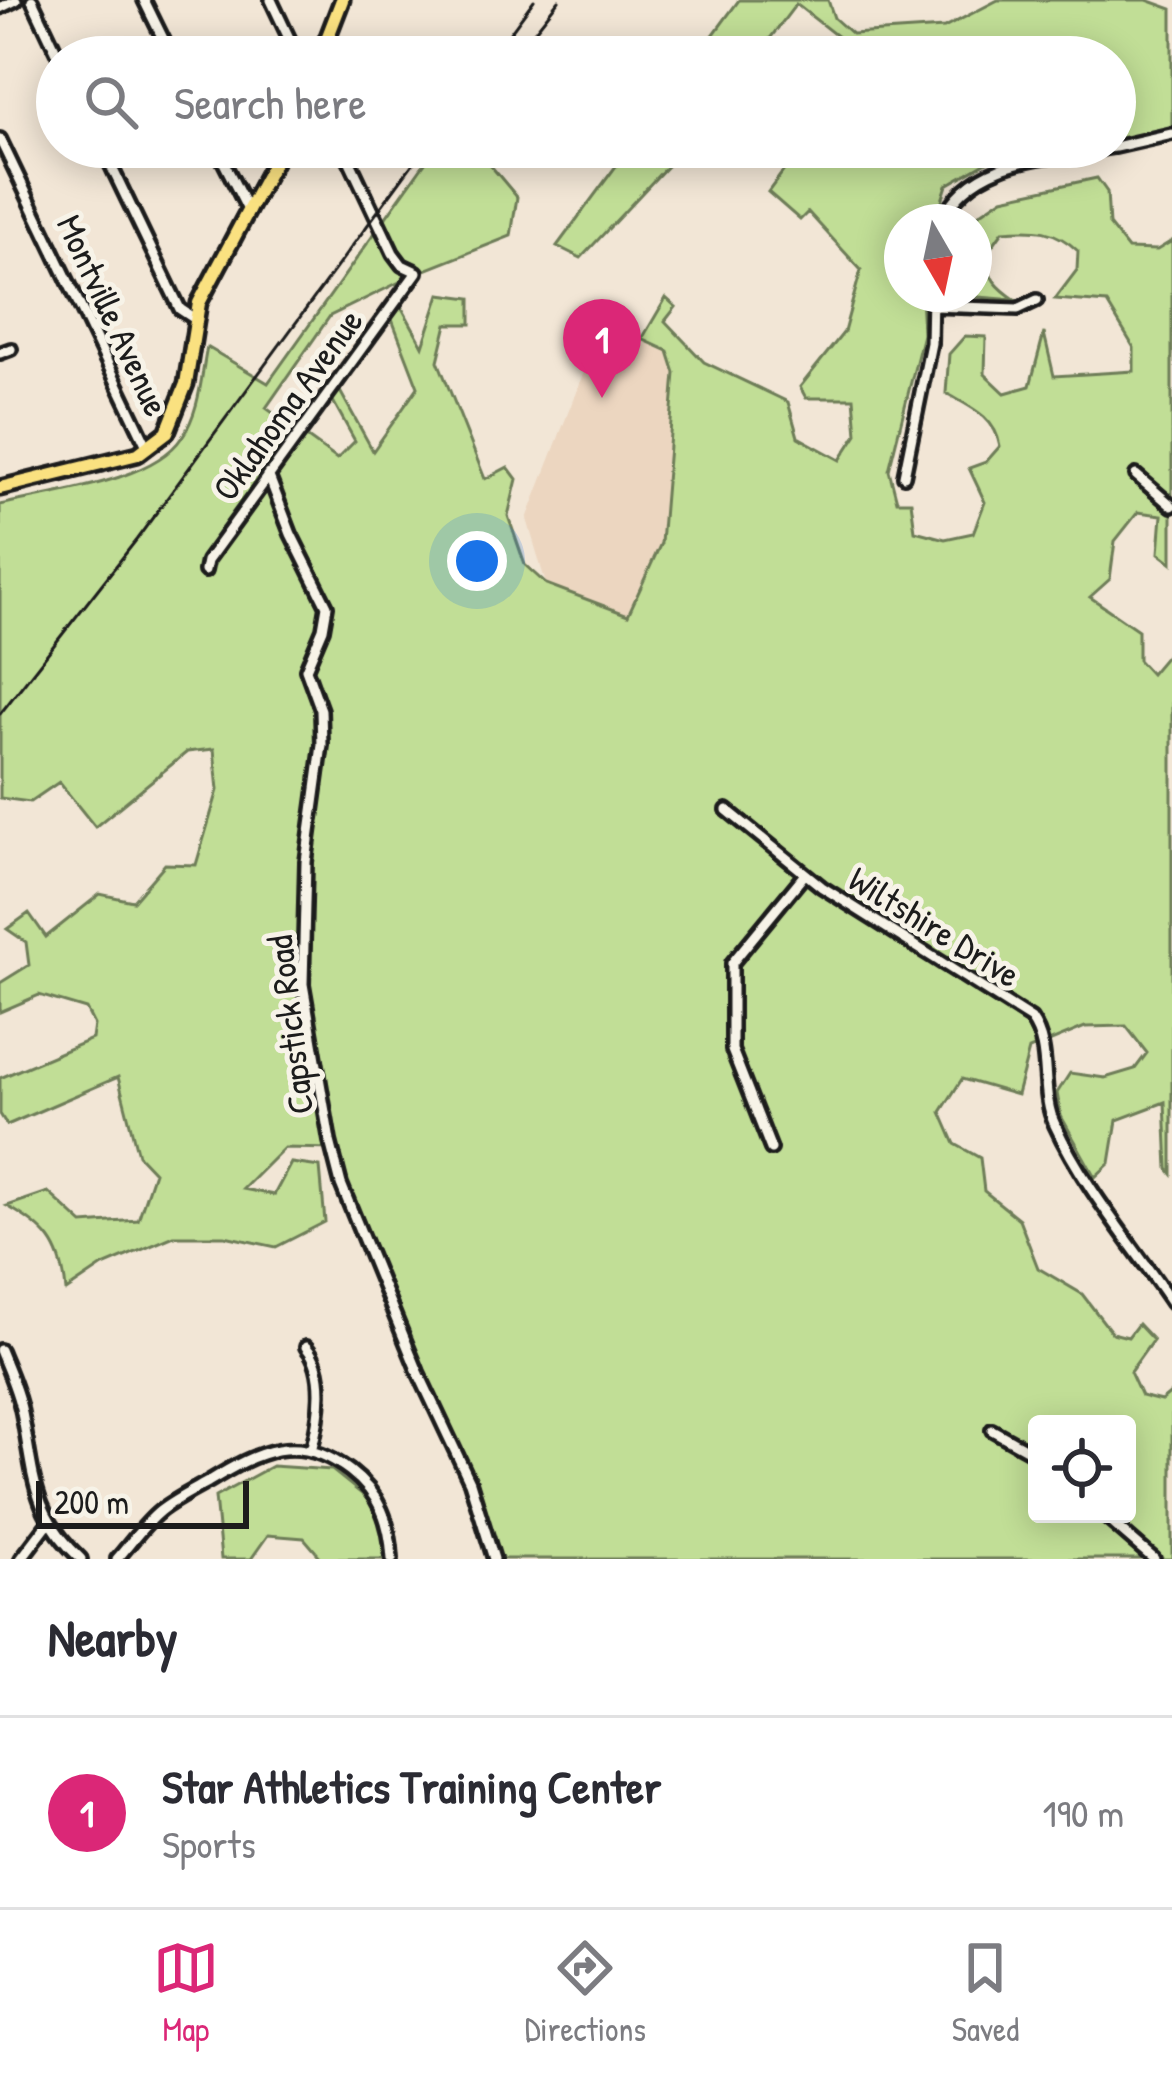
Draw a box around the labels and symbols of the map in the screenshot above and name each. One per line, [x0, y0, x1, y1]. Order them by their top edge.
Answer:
north arrow [884, 204, 992, 312]
street label: Montville Avenue [46, 207, 182, 423]
street label: Oklahoma Avenue [201, 298, 373, 510]
pin: 1 [563, 299, 641, 398]
your location [447, 531, 507, 591]
street label: Wiltshire Drive [840, 854, 1030, 998]
street label: Capstick Road [254, 933, 324, 1117]
scale bar [36, 1475, 249, 1528]

